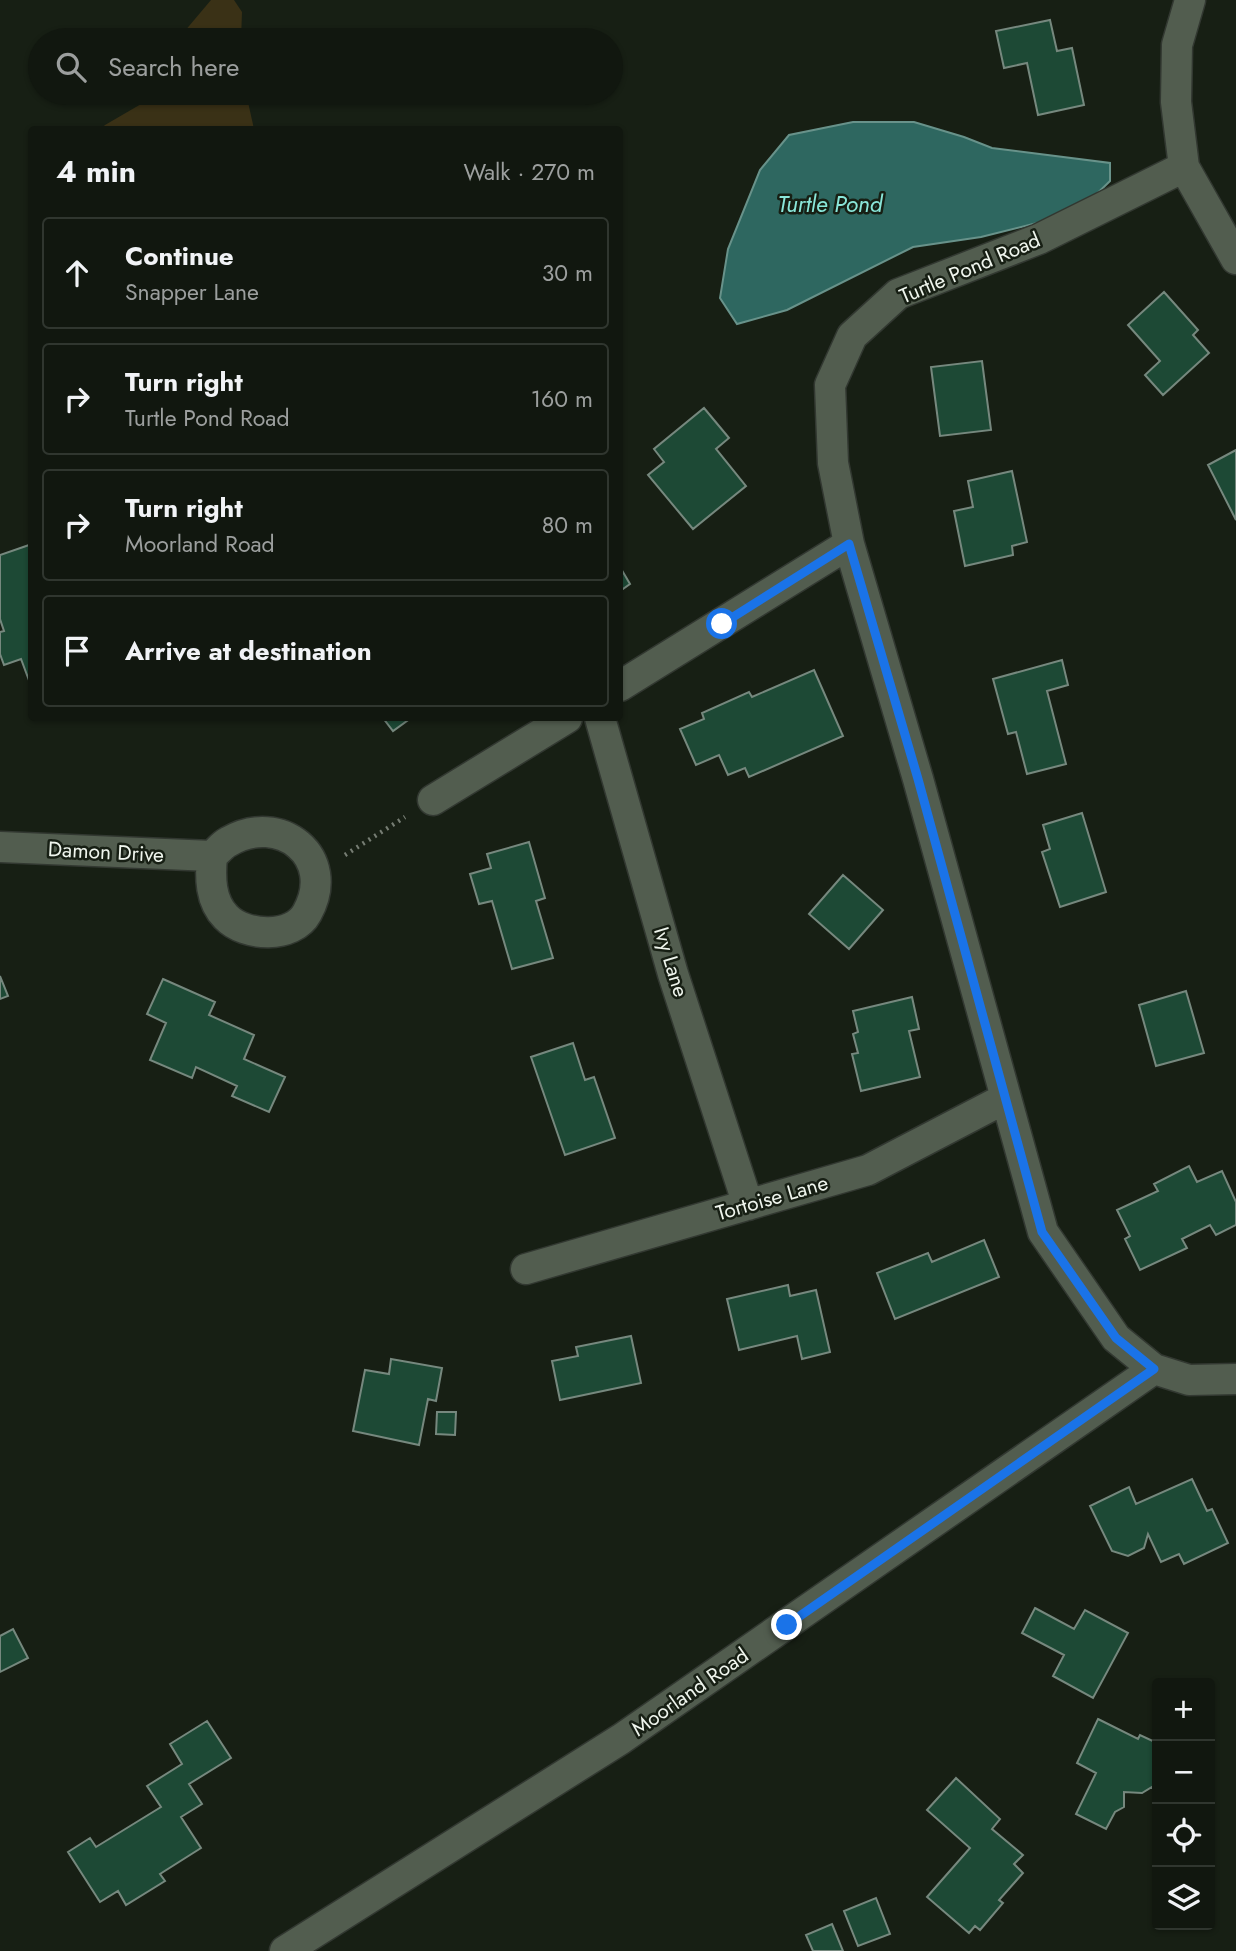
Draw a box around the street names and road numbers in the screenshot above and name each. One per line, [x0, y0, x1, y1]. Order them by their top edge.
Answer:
street label: Turtle Pond Road [895, 225, 1045, 311]
street label: Damon Drive [47, 834, 165, 870]
street label: Ivy Lane [646, 923, 696, 1001]
street label: Tortoise Lane [712, 1168, 832, 1228]
street label: Moorland Road [625, 1641, 755, 1743]

